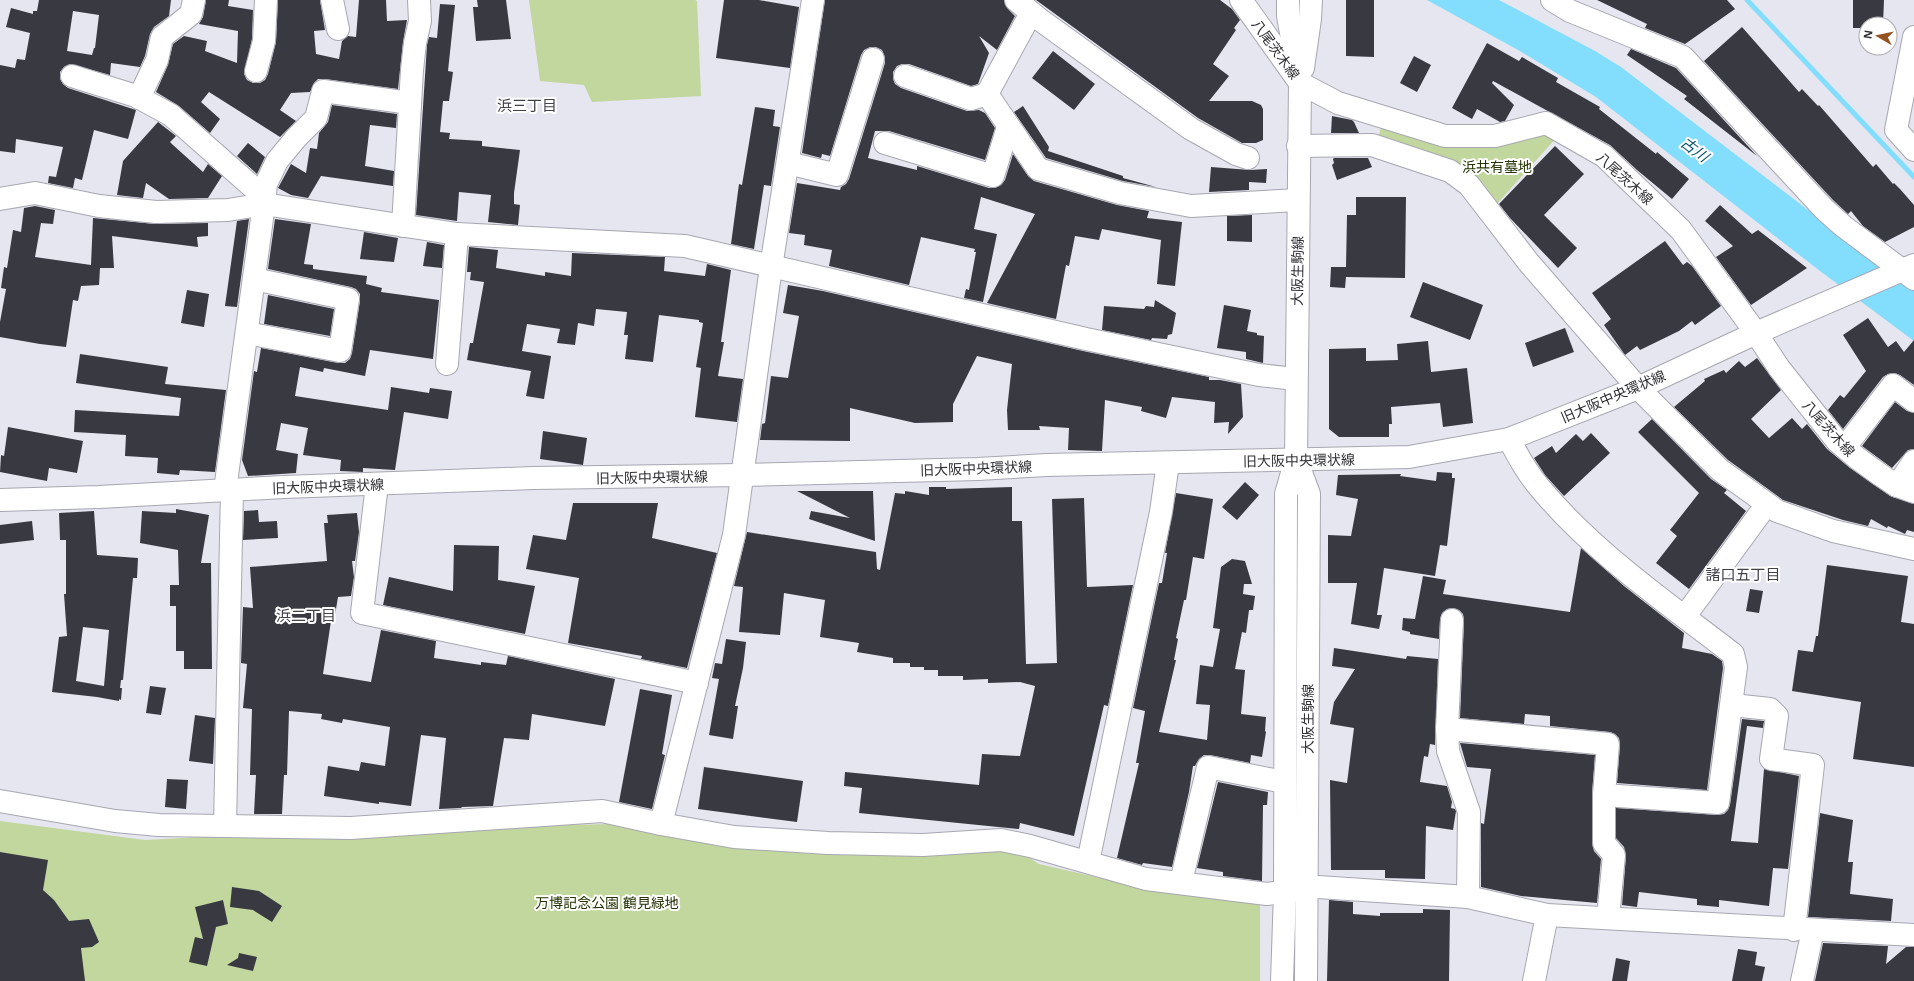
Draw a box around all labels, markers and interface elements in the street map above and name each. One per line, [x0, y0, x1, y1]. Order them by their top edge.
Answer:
street label: 八尾茨木線 [1248, 15, 1304, 83]
north arrow [1858, 16, 1898, 56]
text: N [1860, 29, 1876, 40]
district label: 浜三丁目 [497, 95, 557, 115]
water label: 古川 [1677, 132, 1715, 167]
street label: 八尾茨木線 [1593, 148, 1657, 208]
park label: 浜共有墓地 [1462, 157, 1532, 176]
street label: 大阪生駒線 [1287, 236, 1307, 306]
street label: 旧大阪中央環状線 [1558, 365, 1668, 427]
street label: 八尾茨木線 [1799, 396, 1859, 460]
street label: 旧大阪中央環状線 [1243, 450, 1355, 470]
street label: 旧大阪中央環状線 [920, 457, 1032, 479]
street label: 旧大阪中央環状線 [596, 467, 708, 487]
street label: 旧大阪中央環状線 [272, 475, 384, 497]
district label: 諸口五丁目 [1705, 564, 1781, 584]
district label: 浜二丁目 [276, 605, 336, 625]
street label: 大阪生駒線 [1298, 684, 1317, 754]
park label: 万博記念公園 鶴見緑地 [535, 893, 679, 912]

